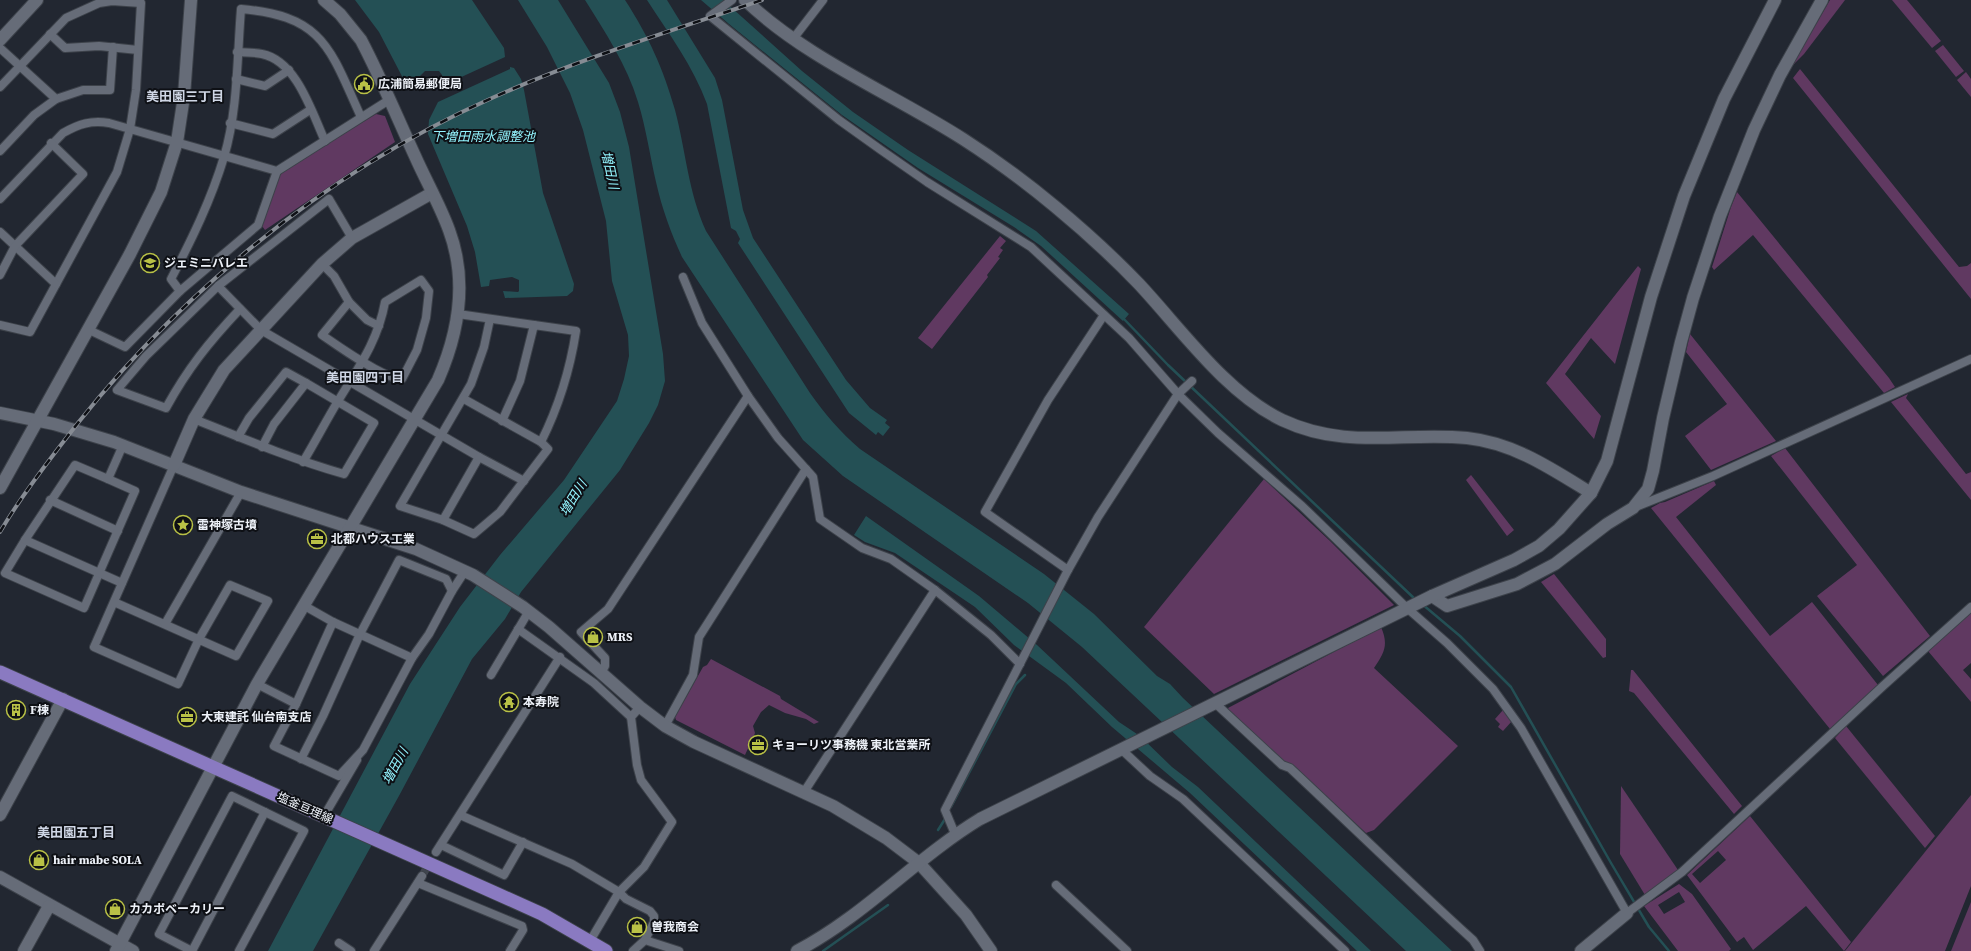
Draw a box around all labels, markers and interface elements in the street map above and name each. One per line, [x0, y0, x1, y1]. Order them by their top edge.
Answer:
public building icon: 広浦簡易郵便局 [353, 73, 375, 95]
place label: 広浦簡易郵便局 [378, 76, 462, 92]
district label: 美田園三丁目 [146, 88, 224, 105]
water label: 下増田雨水調整池 [431, 128, 537, 145]
water label: 増田川 [598, 149, 623, 193]
school or university icon: ジェミニバレエ [139, 252, 161, 274]
place label: ジェミニバレエ [164, 255, 248, 271]
district label: 美田園四丁目 [326, 369, 404, 386]
water label: 増田川 [555, 475, 592, 519]
place icon: 雷神塚古墳 [172, 514, 194, 536]
place label: 雷神塚古墳 [197, 517, 257, 533]
office icon: 北都ハウス工業 [306, 528, 328, 550]
place label: 北都ハウス工業 [331, 531, 415, 547]
shop icon: MRS [582, 626, 604, 648]
place label: MRS [607, 629, 633, 645]
temple icon: 本寿院 [498, 691, 520, 713]
place label: 本寿院 [523, 694, 559, 710]
building icon: F棟 [5, 699, 27, 721]
place label: F棟 [30, 702, 49, 718]
office icon: 大東建託 仙台南支店 [176, 706, 198, 728]
place label: 大東建託 仙台南支店 [201, 709, 312, 725]
office icon: キョーリツ事務機 東北営業所 [747, 734, 769, 756]
place label: キョーリツ事務機 東北営業所 [772, 737, 931, 753]
water label: 増田川 [378, 743, 413, 787]
street label: 塩釜亘理線 [274, 788, 336, 828]
district label: 美田園五丁目 [37, 824, 115, 841]
shop icon: hair mabe SOLA [28, 849, 50, 871]
place label: hair mabe SOLA [53, 852, 142, 868]
shop icon: カカポベーカリー [104, 898, 126, 920]
place label: カカポベーカリー [129, 901, 225, 917]
shop icon: 曽我商会 [626, 916, 648, 938]
place label: 曽我商会 [651, 919, 699, 935]

